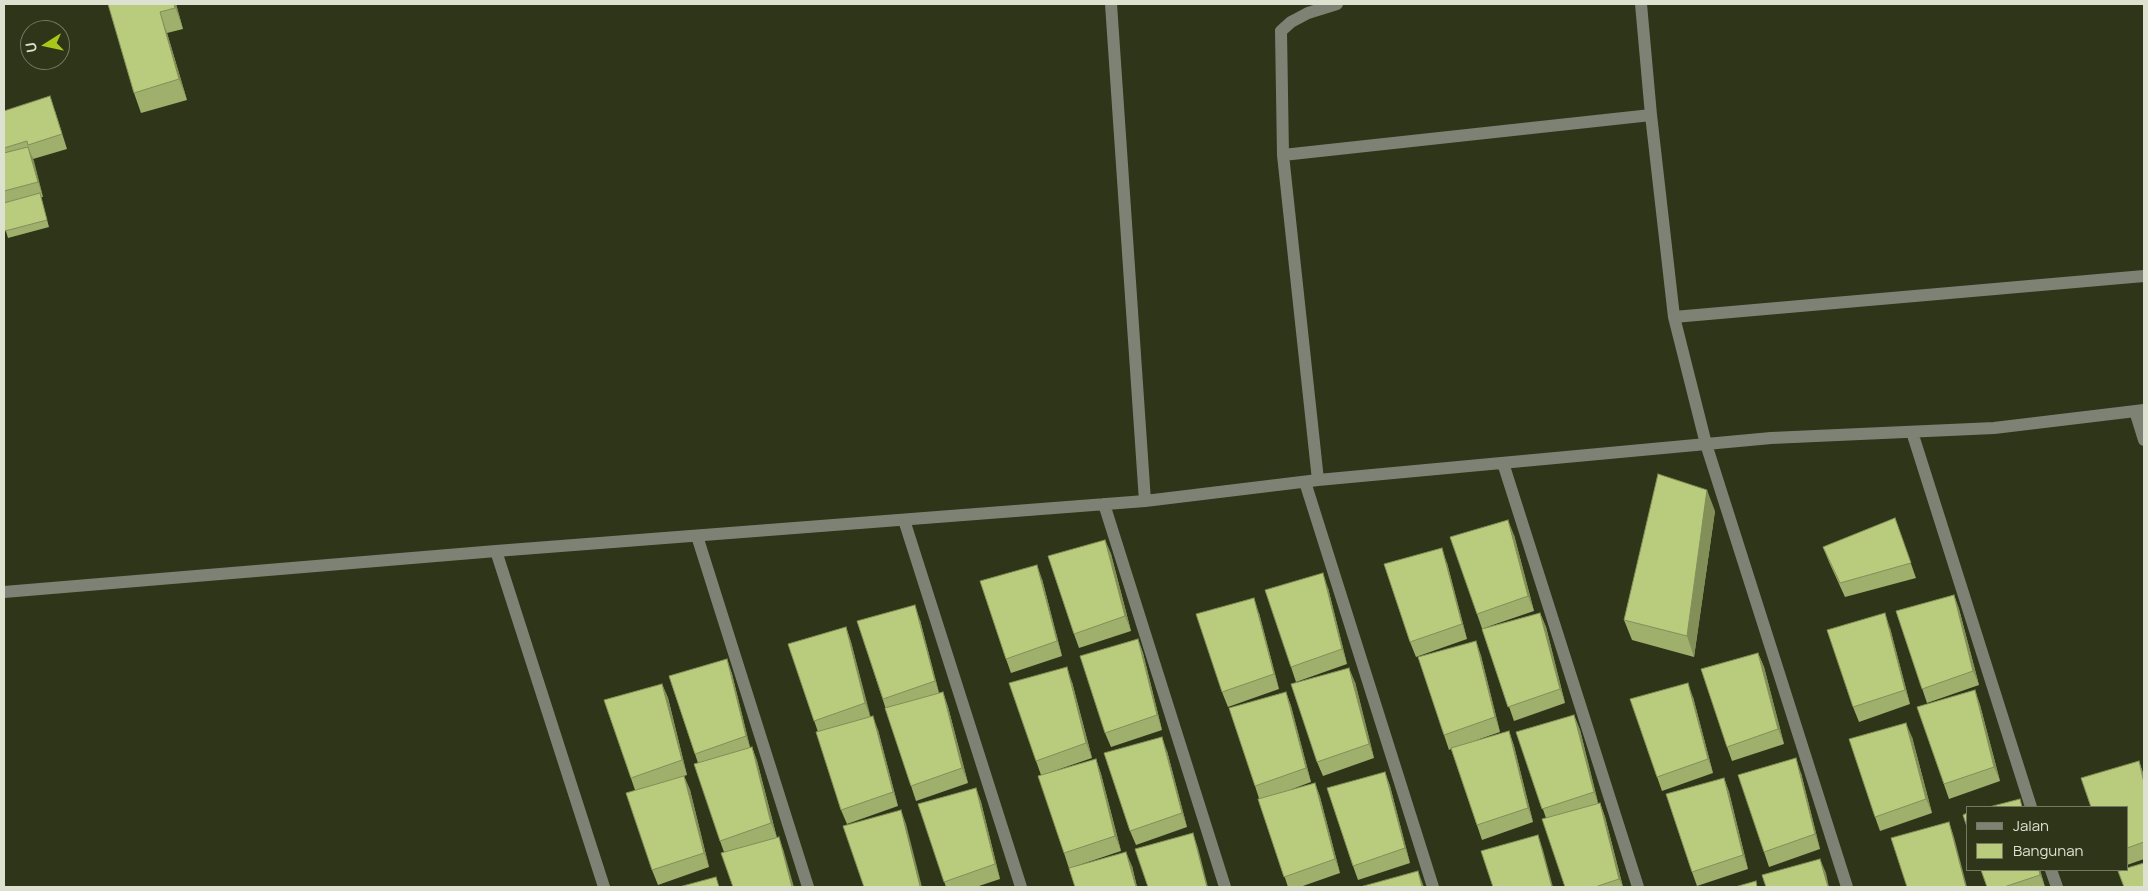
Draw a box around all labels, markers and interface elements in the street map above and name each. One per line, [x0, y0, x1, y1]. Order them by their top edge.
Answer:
north arrow [20, 20, 70, 70]
text: U [20, 41, 41, 54]
legend [1966, 806, 2128, 871]
text: Jalan [2013, 815, 2049, 836]
text: Bangunan [2013, 840, 2083, 861]

